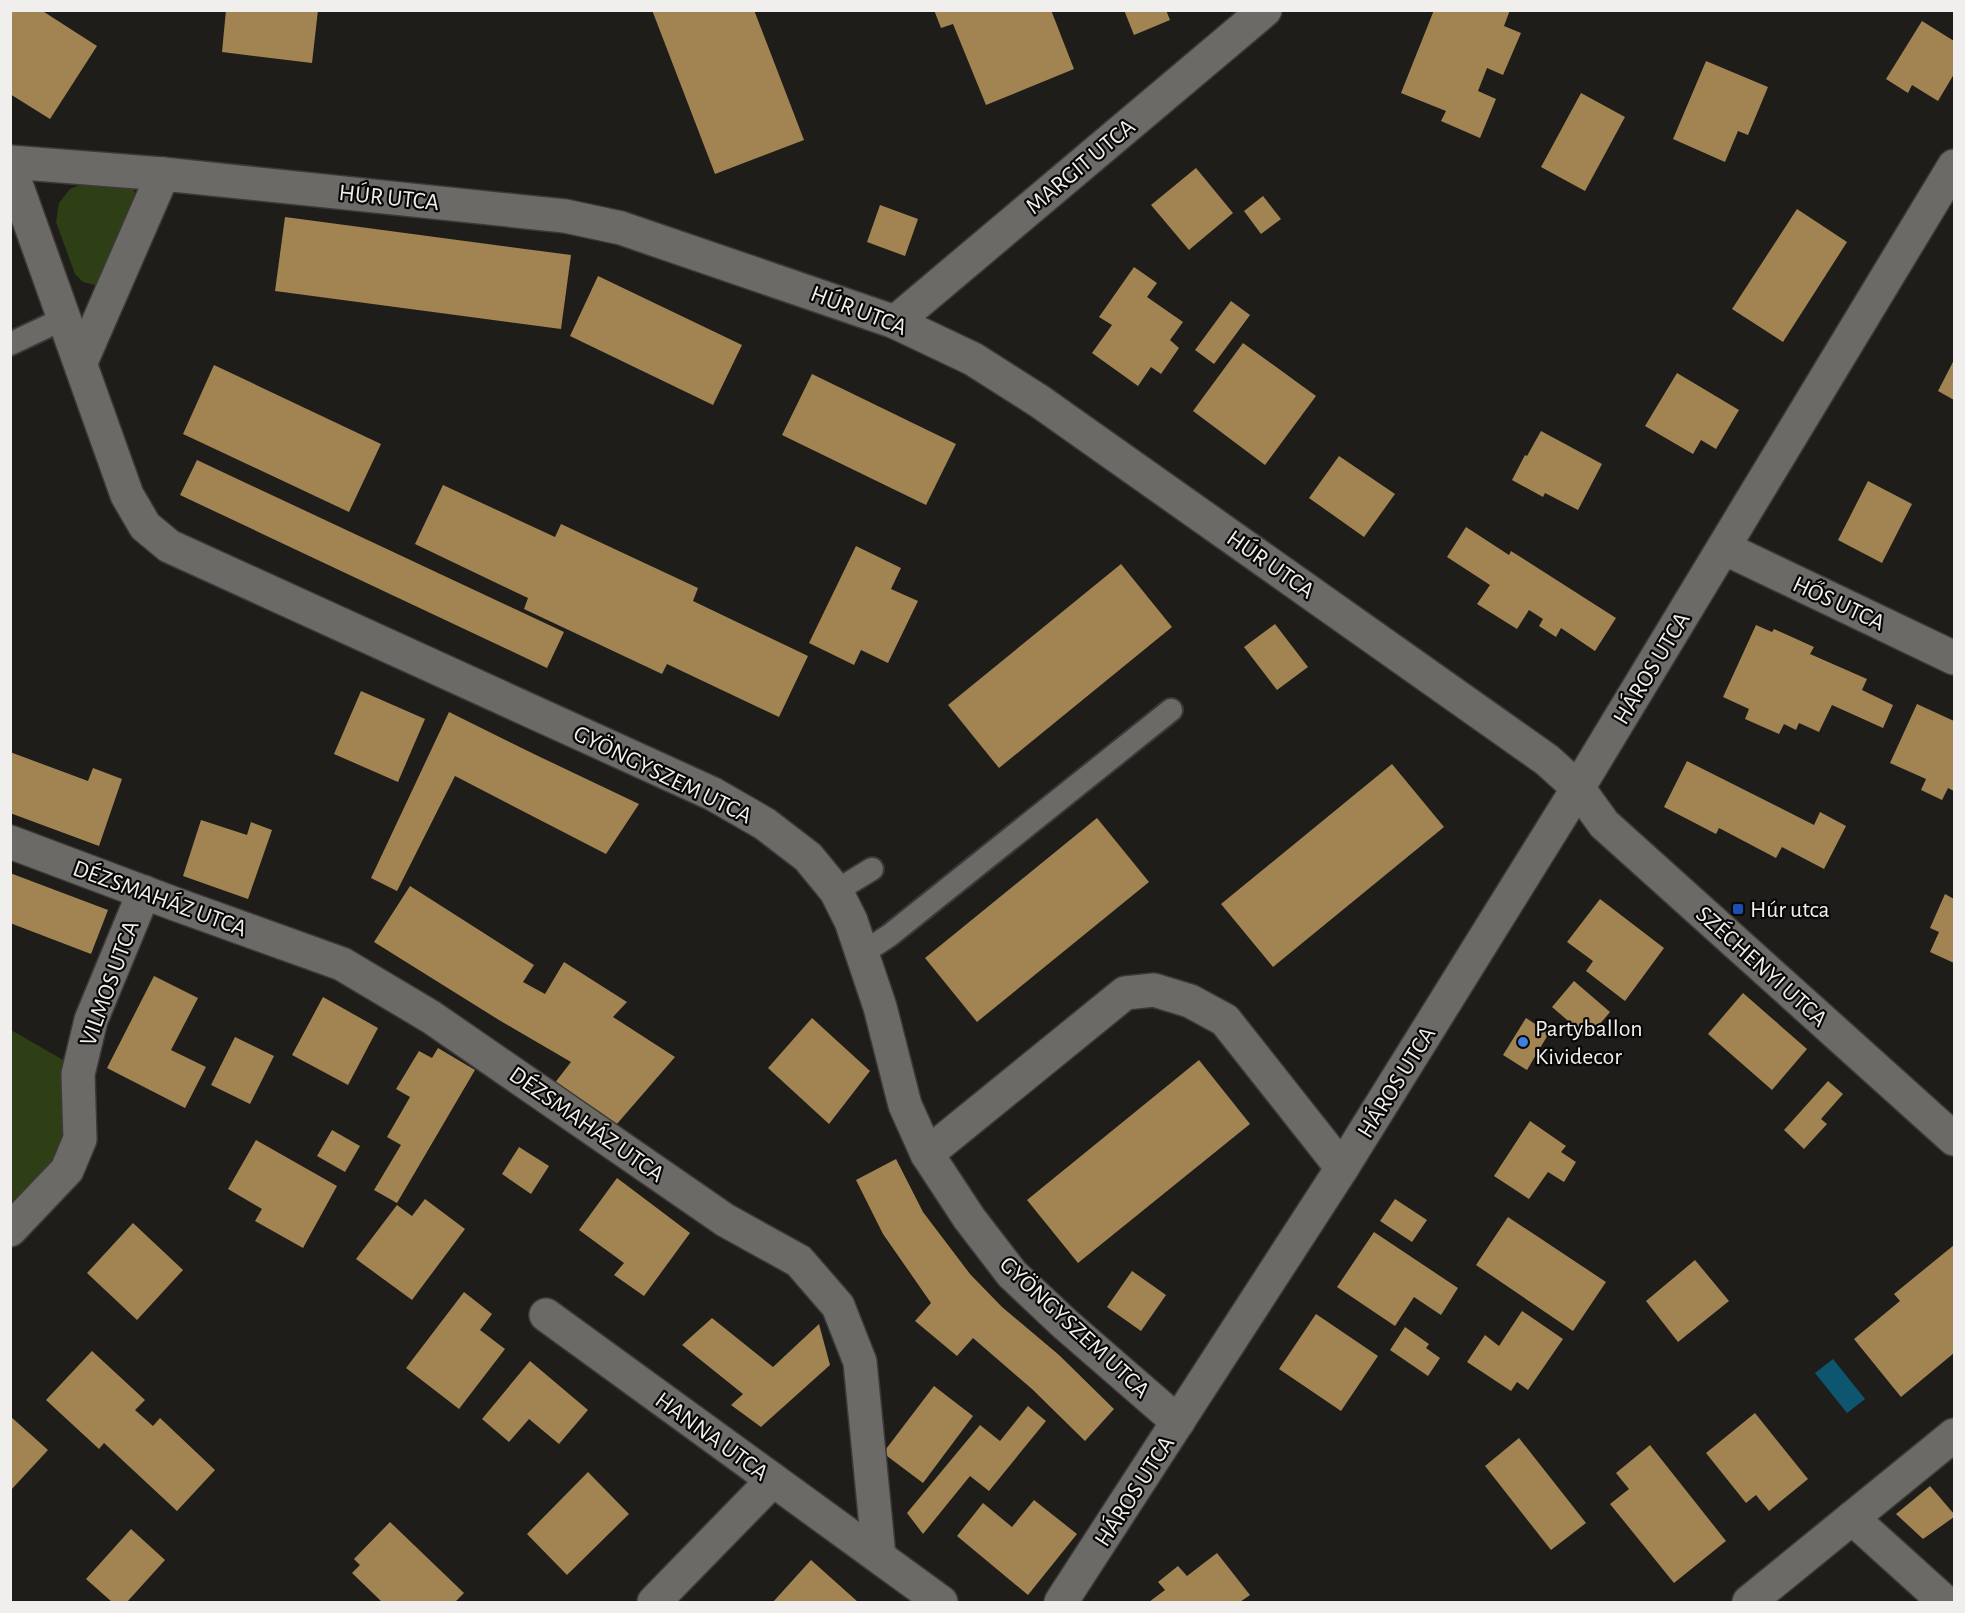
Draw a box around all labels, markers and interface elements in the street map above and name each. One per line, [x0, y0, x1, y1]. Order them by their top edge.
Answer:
street label: MARGIT UTCA [1021, 114, 1140, 219]
street label: HÚR UTCA [337, 179, 441, 215]
street label: HÚR UTCA [807, 280, 911, 340]
street label: HÚR UTCA [1222, 524, 1320, 604]
street label: HŐS UTCA [1789, 570, 1889, 636]
street label: HÁROS UTCA [1607, 607, 1695, 729]
street label: GYÖNGYSZEM UTCA [570, 720, 756, 829]
street label: DÉZSMAHÁZ UTCA [70, 854, 251, 942]
place label: Húr utca [1750, 898, 1830, 922]
street label: SZÉCHENYI UTCA [1691, 900, 1833, 1032]
marker: Húr utca [1731, 902, 1745, 916]
street label: VILMOS UTCA [76, 917, 144, 1049]
place label: Partyballon Kividecor [1535, 1017, 1643, 1069]
street label: HÁROS UTCA [1352, 1022, 1440, 1142]
marker: Partyballon Kividecor [1516, 1035, 1530, 1049]
street label: DÉZSMAHÁZ UTCA [505, 1061, 670, 1187]
street label: GYÖNGYSZEM UTCA [995, 1252, 1155, 1403]
street label: HANNA UTCA [651, 1388, 772, 1486]
street label: HÁROS UTCA [1089, 1431, 1179, 1551]

